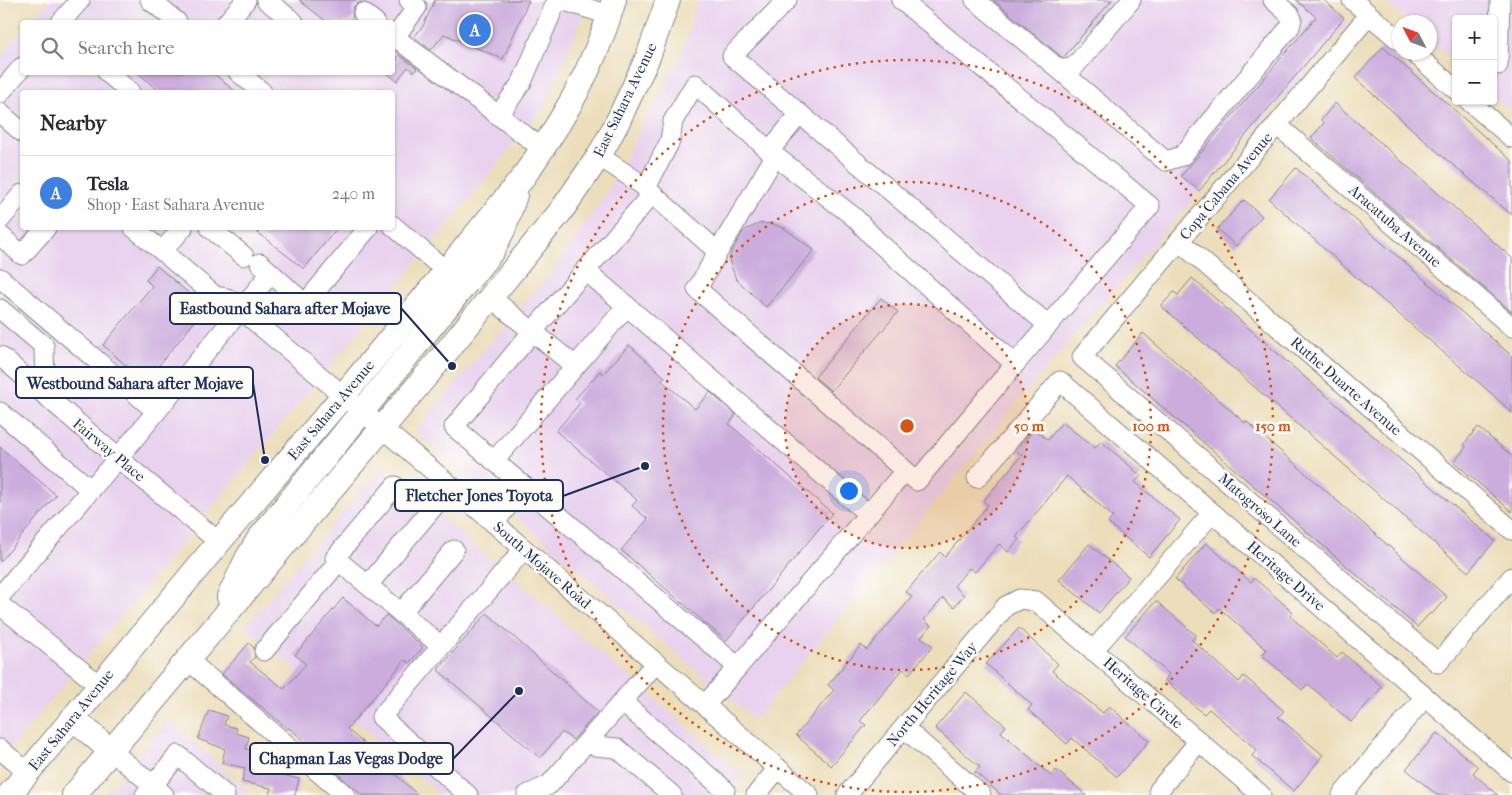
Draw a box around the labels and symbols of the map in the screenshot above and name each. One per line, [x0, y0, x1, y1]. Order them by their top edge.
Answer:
pin: A [459, 11, 491, 49]
north arrow [1392, 15, 1437, 60]
street label: East Sahara Avenue [589, 39, 661, 160]
street label: Copa Cabana Avenue [1176, 128, 1277, 244]
street label: Aracatuba Avenue [1344, 180, 1445, 271]
callout: Eastbound Sahara after Mojave [170, 293, 401, 324]
text: Eastbound Sahara after Mojave [179, 299, 391, 318]
street label: Ruthe Duarte Avenue [1287, 333, 1406, 439]
street label: East Sahara Avenue [284, 356, 379, 464]
callout: Westbound Sahara after Mojave [16, 367, 253, 398]
text: Westbound Sahara after Mojave [26, 374, 243, 393]
street label: Fairway Place [69, 415, 149, 486]
centre of rings [898, 417, 916, 435]
text: 50 m [1014, 417, 1045, 435]
text: 100 m [1132, 417, 1170, 435]
text: 150 m [1255, 417, 1291, 435]
street label: Matogroso Lane [1215, 469, 1306, 551]
your location [836, 478, 862, 504]
callout: Fletcher Jones Toyota [395, 480, 563, 511]
text: Fletcher Jones Toyota [404, 486, 553, 506]
street label: South Mojave Road [489, 518, 595, 613]
street label: Heritage Drive [1243, 537, 1329, 615]
street label: North Heritage Way [883, 637, 982, 750]
street label: Heritage Circle [1100, 654, 1187, 733]
street label: East Sahara Avenue [25, 665, 118, 774]
callout: Chapman Las Vegas Dodge [250, 743, 453, 774]
text: Chapman Las Vegas Dodge [259, 749, 443, 769]

